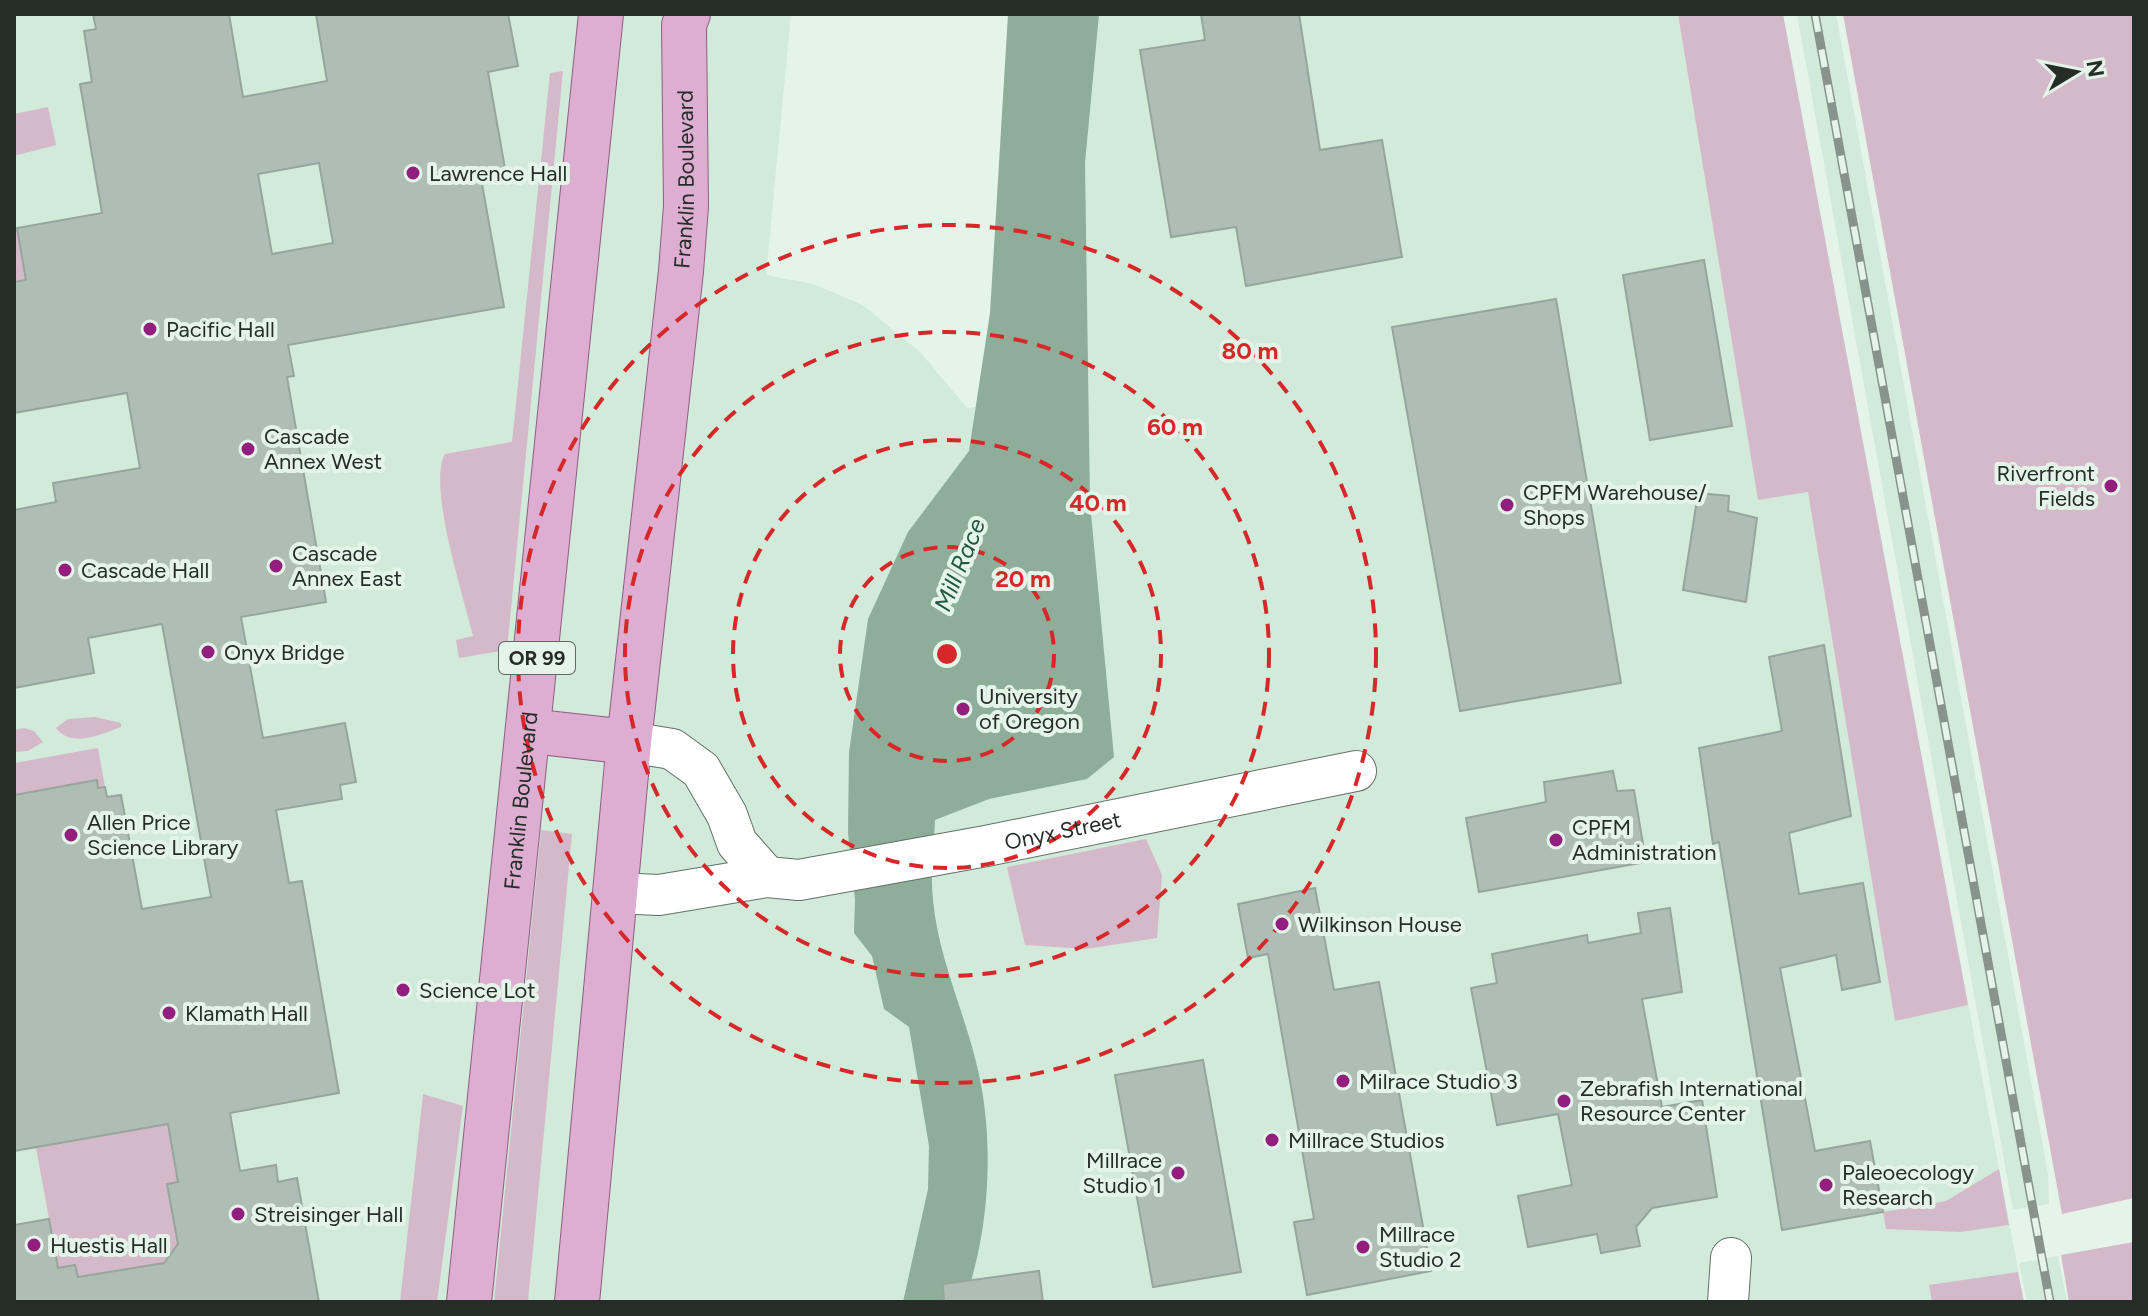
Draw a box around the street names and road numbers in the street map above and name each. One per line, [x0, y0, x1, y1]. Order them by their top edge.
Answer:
street label: Franklin Boulevard [668, 90, 700, 270]
road number: OR 99 [499, 642, 575, 674]
street label: Franklin Boulevard [498, 710, 543, 891]
street label: Onyx Street [1002, 806, 1123, 856]

